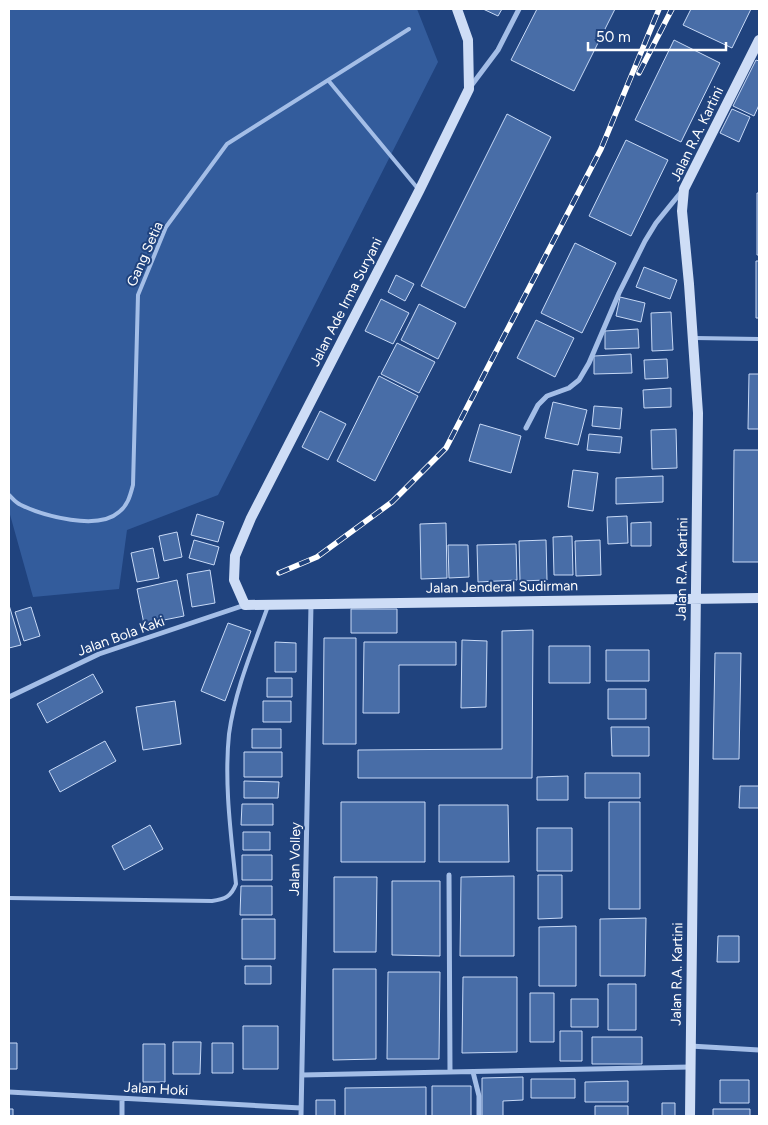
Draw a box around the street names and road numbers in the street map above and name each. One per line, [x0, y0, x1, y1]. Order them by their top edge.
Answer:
street label: Jalan R.A. Kartini [667, 84, 727, 184]
street label: Gang Setia [123, 219, 167, 289]
street label: Jalan Ade Irma Suryani [306, 235, 386, 369]
street label: Jalan R.A. Kartini [673, 517, 691, 621]
street label: Jalan Jenderal Sudirman [426, 577, 578, 597]
street label: Jalan Bola Kaki [75, 612, 167, 660]
street label: Jalan Volley [286, 821, 304, 896]
street label: Jalan R.A. Kartini [668, 922, 686, 1026]
street label: Jalan Hoki [123, 1079, 189, 1099]

